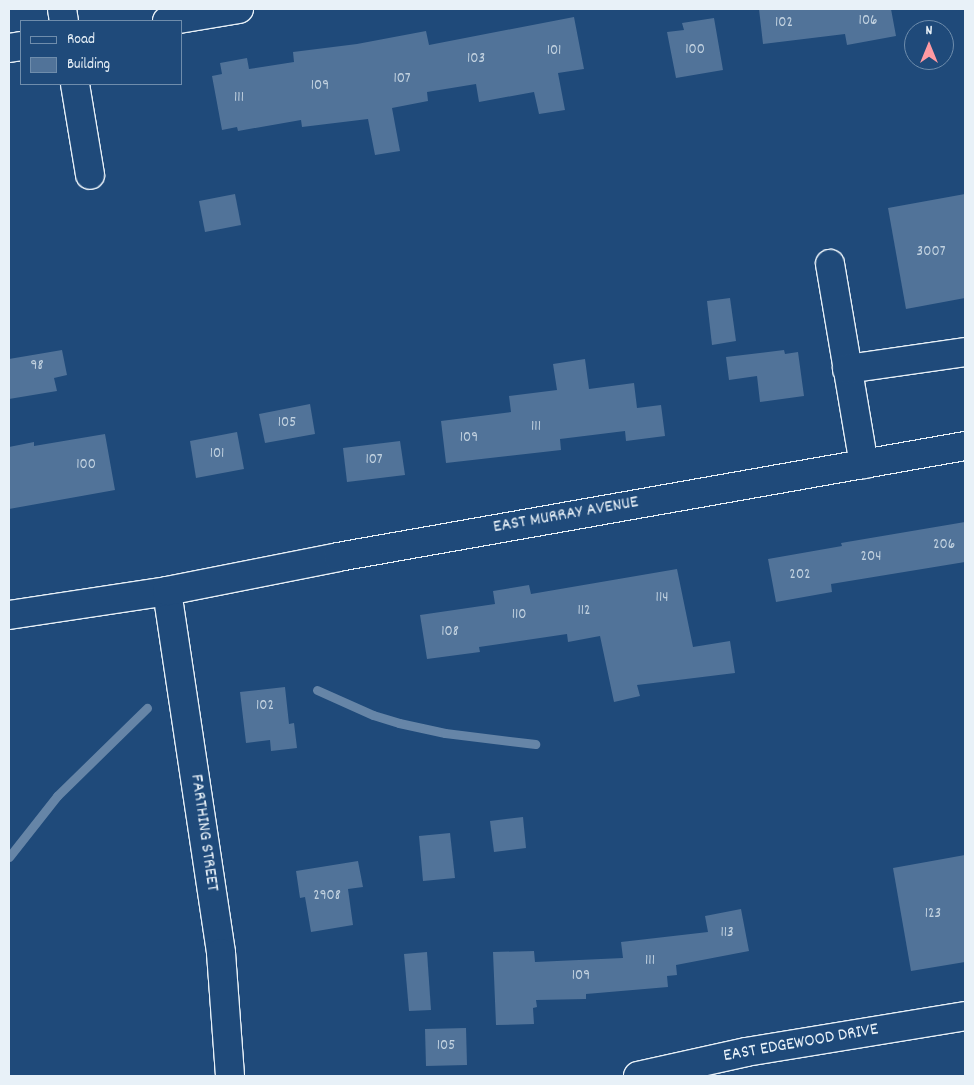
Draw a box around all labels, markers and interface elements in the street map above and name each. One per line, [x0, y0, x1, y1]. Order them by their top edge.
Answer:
house number: 106 [859, 13, 877, 31]
house number: 102 [775, 15, 793, 33]
legend [20, 20, 182, 85]
north arrow [904, 20, 954, 70]
text: N [926, 21, 932, 41]
text: Road [67, 29, 95, 51]
house number: 100 [685, 42, 705, 60]
house number: 101 [547, 43, 561, 61]
house number: 103 [467, 51, 485, 69]
text: Building [67, 54, 110, 76]
house number: 107 [393, 71, 411, 89]
house number: 109 [311, 78, 329, 96]
house number: 111 [234, 90, 244, 108]
house number: 3007 [917, 244, 945, 262]
house number: 98 [31, 358, 43, 376]
house number: 105 [278, 415, 296, 433]
house number: 111 [531, 419, 541, 437]
house number: 109 [460, 430, 478, 448]
house number: 101 [210, 446, 224, 464]
house number: 107 [365, 452, 383, 470]
house number: 100 [76, 457, 96, 475]
street label: EAST MURRAY AVENUE [492, 493, 640, 539]
house number: 206 [933, 537, 955, 555]
house number: 204 [861, 549, 881, 567]
house number: 202 [789, 567, 811, 585]
house number: 114 [656, 590, 668, 608]
house number: 112 [577, 603, 591, 621]
house number: 110 [512, 607, 526, 625]
house number: 108 [441, 624, 459, 642]
house number: 102 [256, 698, 274, 716]
street label: FARTHING STREET [184, 773, 222, 893]
house number: 2908 [313, 888, 341, 906]
house number: 123 [925, 906, 941, 924]
house number: 113 [720, 925, 734, 943]
house number: 111 [645, 953, 655, 971]
house number: 109 [572, 968, 590, 986]
street label: EAST EDGEWOOD DRIVE [722, 1020, 880, 1068]
house number: 105 [437, 1038, 455, 1056]

